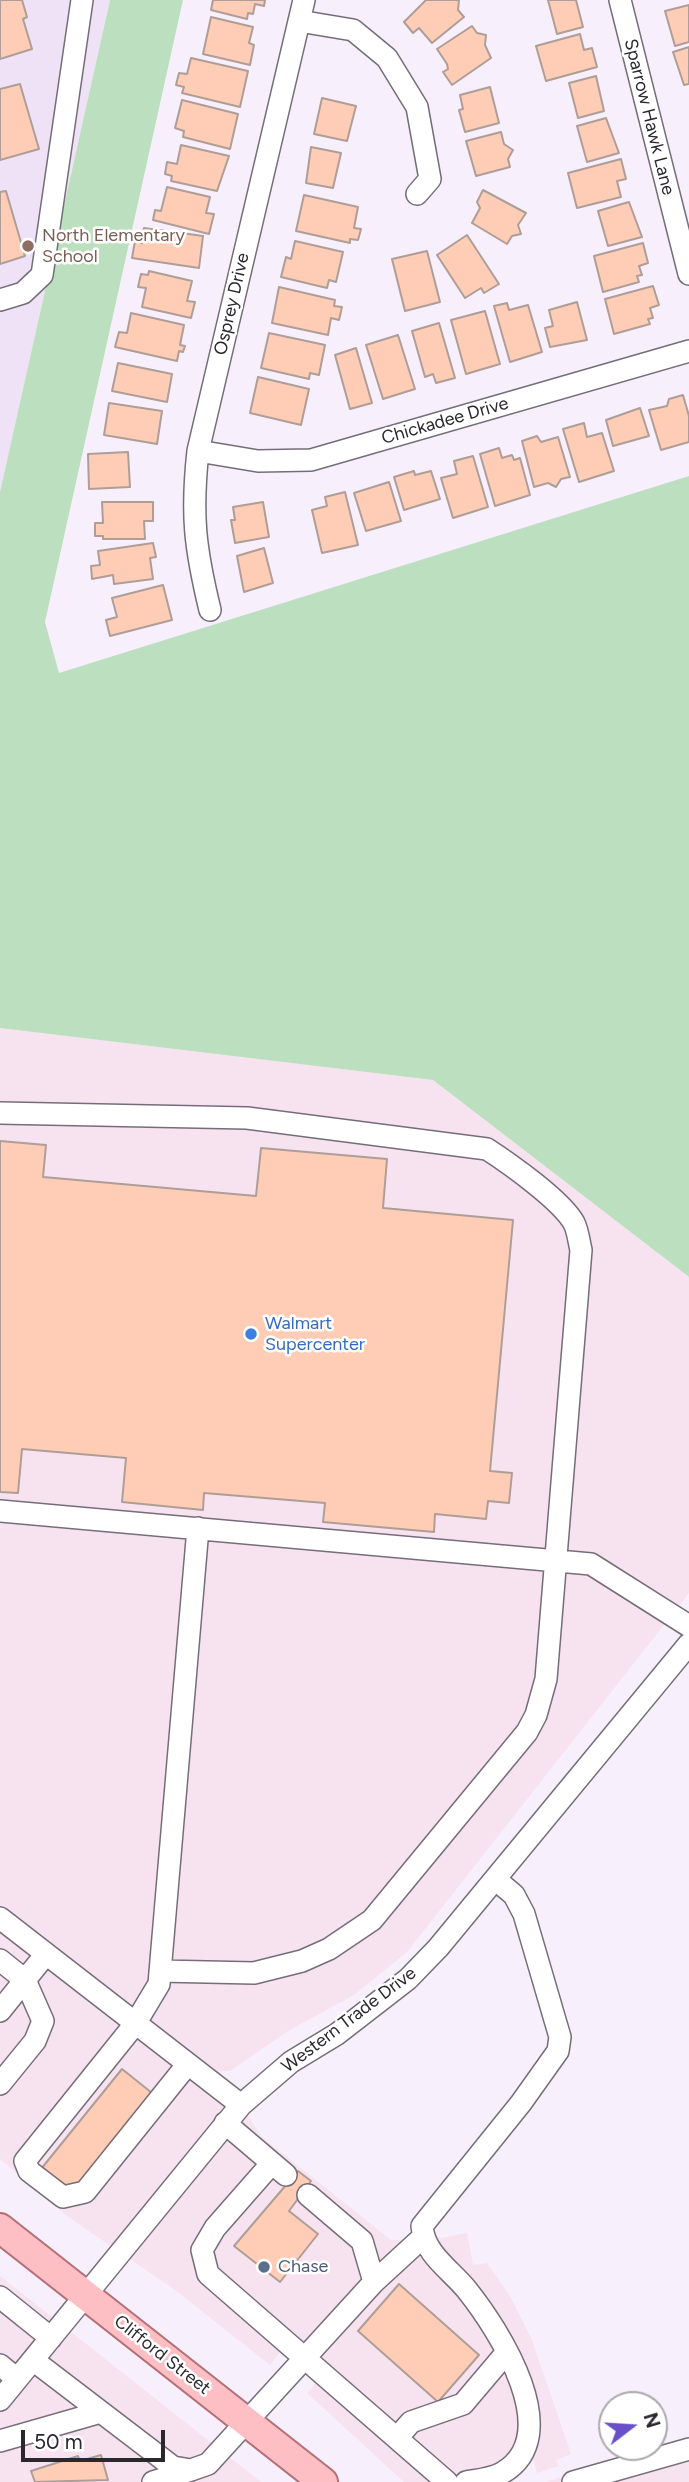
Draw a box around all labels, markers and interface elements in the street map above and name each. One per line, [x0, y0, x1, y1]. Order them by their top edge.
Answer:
street label: Sparrow Hawk Lane [619, 37, 679, 197]
place label: North Elementary School [42, 225, 185, 268]
marker: North Elementary School [20, 238, 36, 254]
street label: Osprey Drive [210, 251, 254, 357]
street label: Chickadee Drive [379, 393, 511, 449]
place label: Walmart Supercenter [265, 1313, 365, 1356]
marker: Walmart Supercenter [243, 1326, 259, 1342]
street label: Western Trade Drive [278, 1962, 420, 2078]
place label: Chase [278, 2256, 328, 2278]
marker: Chase [256, 2259, 272, 2275]
street label: Clifford Street [110, 2311, 214, 2399]
north arrow [598, 2391, 668, 2461]
text: N [639, 2410, 665, 2431]
scale bar [24, 2416, 168, 2460]
text: 50 m [34, 2429, 83, 2454]

